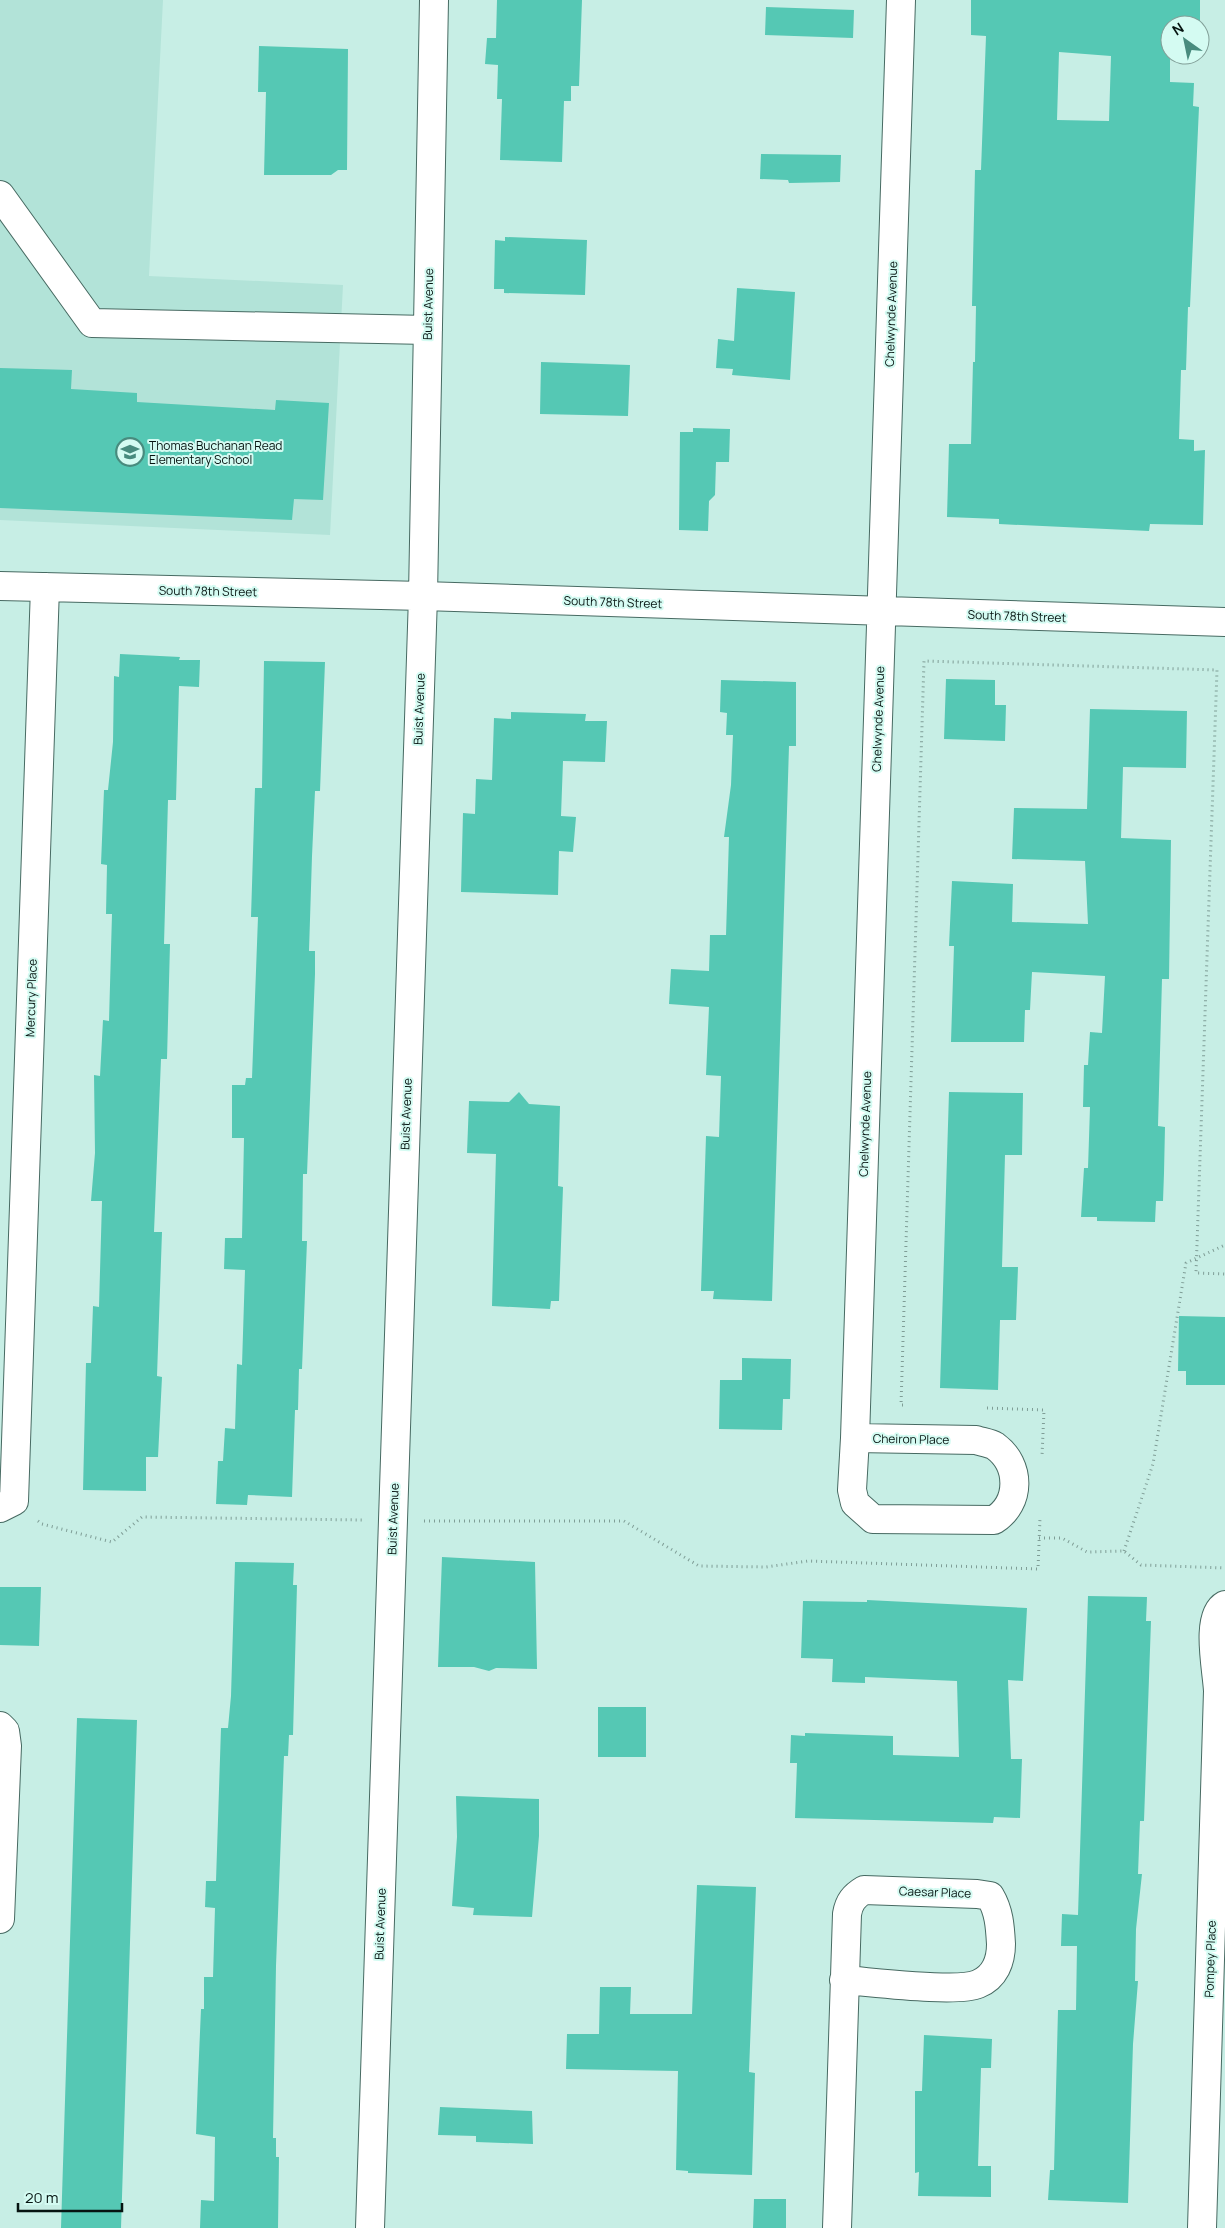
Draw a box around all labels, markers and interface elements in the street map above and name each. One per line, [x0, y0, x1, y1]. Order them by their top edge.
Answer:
north arrow [1160, 15, 1210, 65]
text: N [1168, 18, 1187, 39]
street label: Chelwynde Avenue [881, 261, 901, 367]
street label: Buist Avenue [419, 268, 437, 340]
school or university icon: Thomas Buchanan Read Elementary School [115, 437, 145, 467]
place label: Thomas Buchanan Read Elementary School [149, 437, 282, 468]
street label: South 78th Street [159, 582, 258, 600]
street label: South 78th Street [563, 592, 663, 612]
street label: South 78th Street [967, 606, 1067, 626]
street label: Chelwynde Avenue [868, 666, 888, 772]
street label: Buist Avenue [409, 673, 429, 745]
street label: Mercury Place [21, 959, 41, 1037]
street label: Chelwynde Avenue [855, 1071, 875, 1177]
street label: Buist Avenue [396, 1078, 416, 1150]
street label: Cheiron Place [873, 1430, 949, 1448]
street label: Buist Avenue [383, 1483, 403, 1555]
street label: Caesar Place [899, 1882, 971, 1902]
street label: Buist Avenue [370, 1888, 390, 1960]
street label: Pompey Place [1200, 1920, 1220, 1998]
scale bar [18, 2180, 121, 2212]
text: 20 m [25, 2187, 58, 2208]

